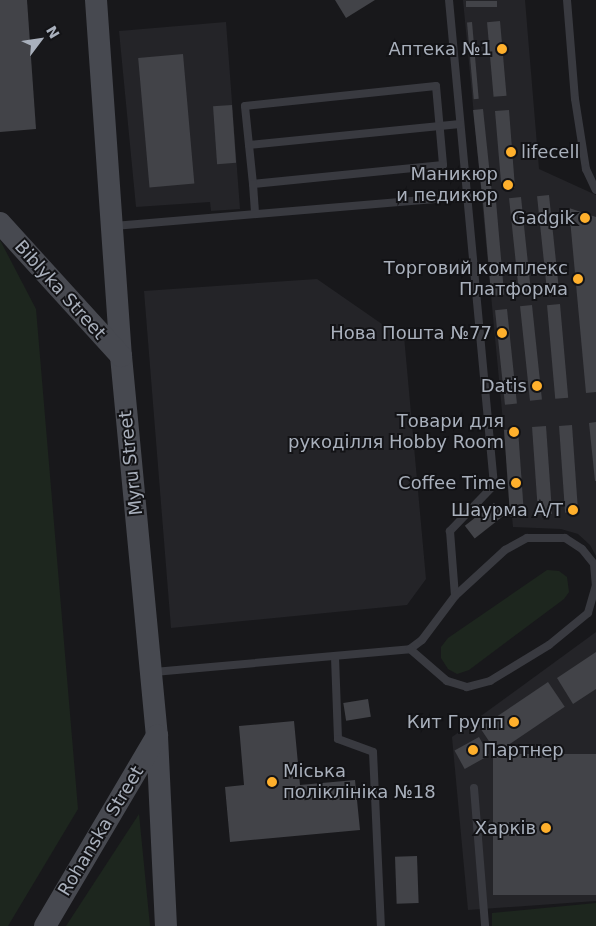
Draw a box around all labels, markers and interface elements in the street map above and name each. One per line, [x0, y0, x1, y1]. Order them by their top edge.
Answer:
north arrow [15, 15, 65, 65]
text: N [43, 23, 63, 41]
place label: Аптека №1 [389, 38, 492, 60]
marker: Аптека №1 [496, 43, 508, 55]
place label: lifecell [521, 141, 579, 163]
marker: lifecell [505, 146, 517, 158]
place label: Маникюр и педикюр [396, 164, 498, 206]
marker: Маникюр и педикюр [502, 179, 514, 191]
place label: Gadgik [512, 207, 575, 229]
marker: Gadgik [579, 212, 591, 224]
street label: Biblyka Street [10, 236, 110, 344]
place label: Торговий комплекс Платформа [384, 258, 568, 300]
marker: Торговий комплекс Платформа [572, 273, 584, 285]
place label: Нова Пошта №77 [330, 322, 492, 344]
marker: Нова Пошта №77 [496, 327, 508, 339]
place label: Datis [481, 375, 527, 397]
marker: Datis [531, 380, 543, 392]
street label: Myru Street [115, 409, 147, 517]
place label: Товари для рукоділля Hobby Room [288, 411, 504, 454]
marker: Товари для рукоділля Hobby Room [508, 426, 520, 438]
place label: Coffee Time [398, 472, 506, 494]
marker: Coffee Time [510, 477, 522, 489]
place label: Шаурма А/Т [451, 499, 563, 521]
marker: Шаурма А/Т [567, 504, 579, 516]
place label: Кит Групп [407, 711, 504, 733]
marker: Кит Групп [508, 716, 520, 728]
place label: Партнер [483, 739, 564, 761]
marker: Партнер [467, 744, 479, 756]
place label: Міська поліклініка №18 [283, 761, 436, 804]
street label: Rohanska Street [54, 762, 148, 900]
marker: Міська поліклініка №18 [265, 775, 279, 789]
place label: Харків [475, 817, 536, 839]
marker: Харків [540, 822, 552, 834]

